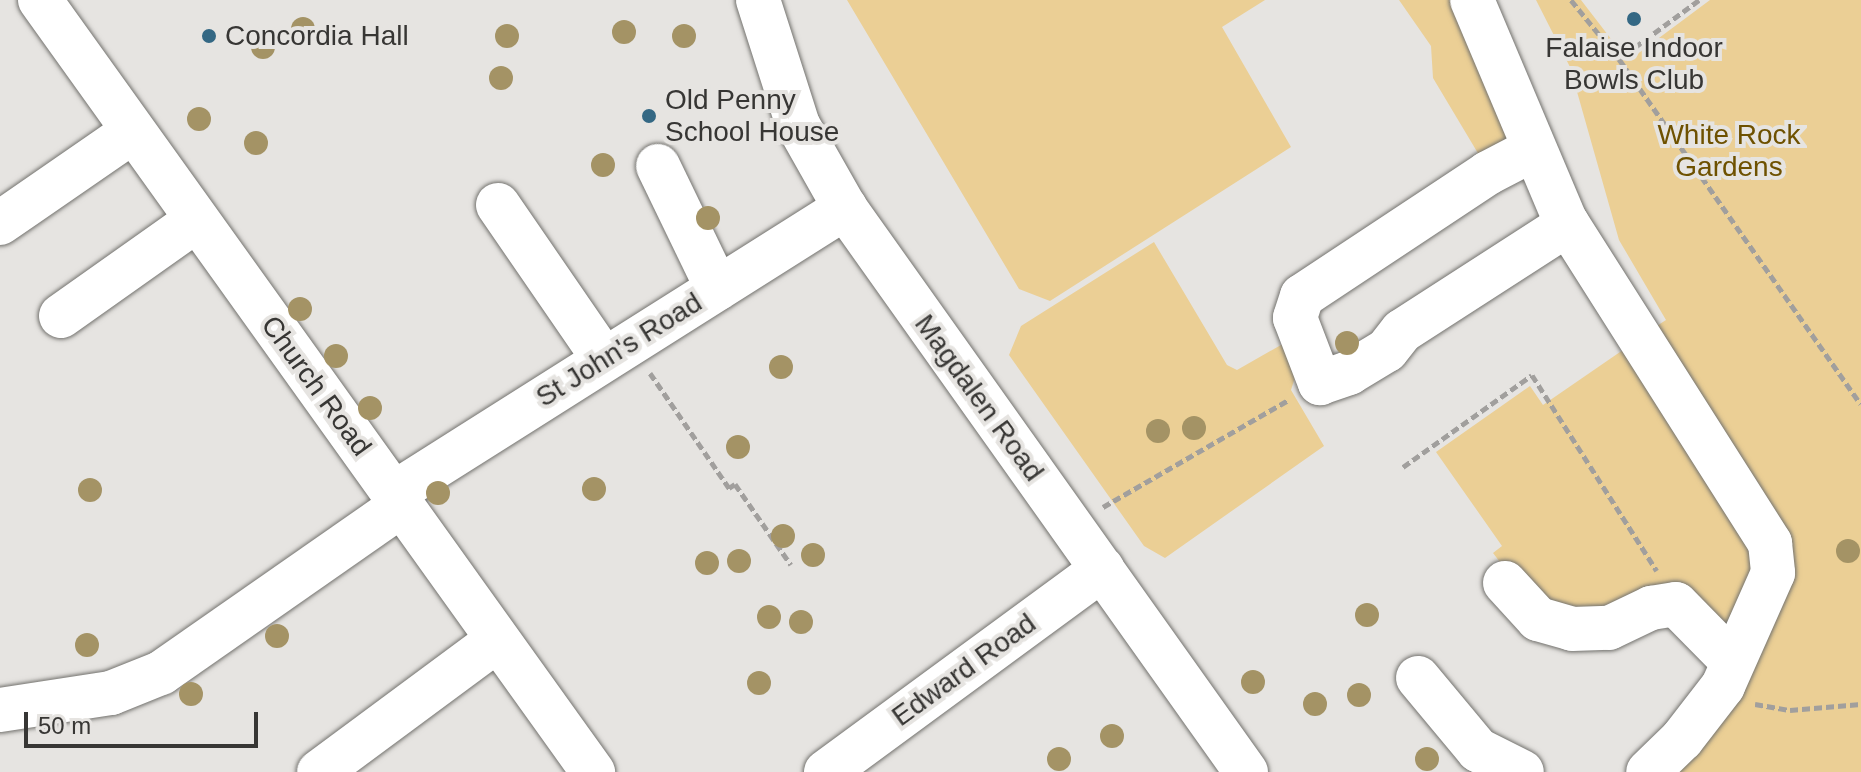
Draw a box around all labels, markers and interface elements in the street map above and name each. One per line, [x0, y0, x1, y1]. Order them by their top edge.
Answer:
marker: Falaise Indoor Bowls Club [1625, 10, 1643, 28]
place label: Concordia Hall [225, 19, 409, 53]
marker: Concordia Hall [200, 27, 218, 45]
place label: Falaise Indoor Bowls Club [1545, 31, 1723, 97]
place label: Old Penny School House [665, 83, 839, 149]
marker: Old Penny School House [640, 107, 658, 125]
park label: White Rock Gardens [1657, 118, 1801, 184]
street label: St John's Road [530, 286, 708, 414]
street label: Magdalen Road [907, 308, 1051, 488]
street label: Church Road [254, 309, 378, 463]
street label: Edward Road [885, 607, 1043, 733]
scale bar [28, 696, 262, 746]
text: 50 m [38, 712, 91, 739]

